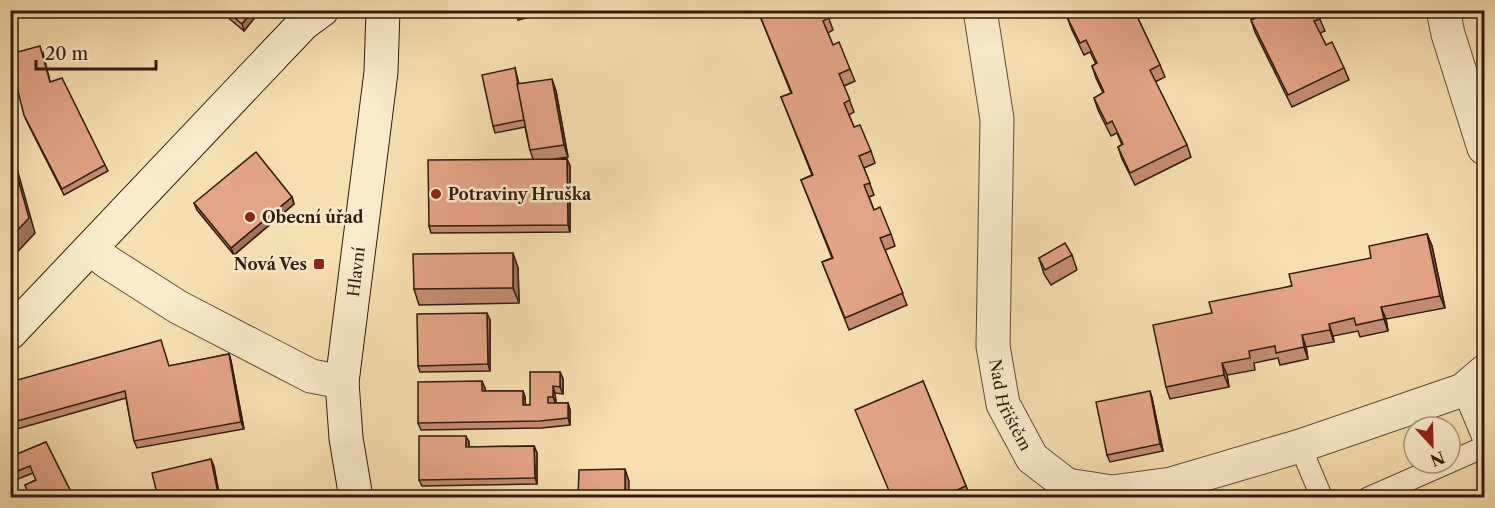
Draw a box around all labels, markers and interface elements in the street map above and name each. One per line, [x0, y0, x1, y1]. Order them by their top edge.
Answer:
scale bar [36, 33, 156, 71]
text: 20 m [45, 43, 89, 65]
place label: Potraviny Hruška [448, 184, 592, 204]
marker: Potraviny Hruška [429, 187, 443, 201]
place label: Obecní úřad [262, 207, 364, 227]
marker: Obecní úřad [243, 210, 257, 224]
street label: Hlavní [343, 246, 369, 298]
place label: Nová Ves [234, 254, 307, 274]
marker: Nová Ves [312, 257, 326, 271]
street label: Nad Hřištěm [985, 357, 1036, 454]
north arrow [1402, 415, 1462, 475]
text: N [1427, 447, 1448, 471]

